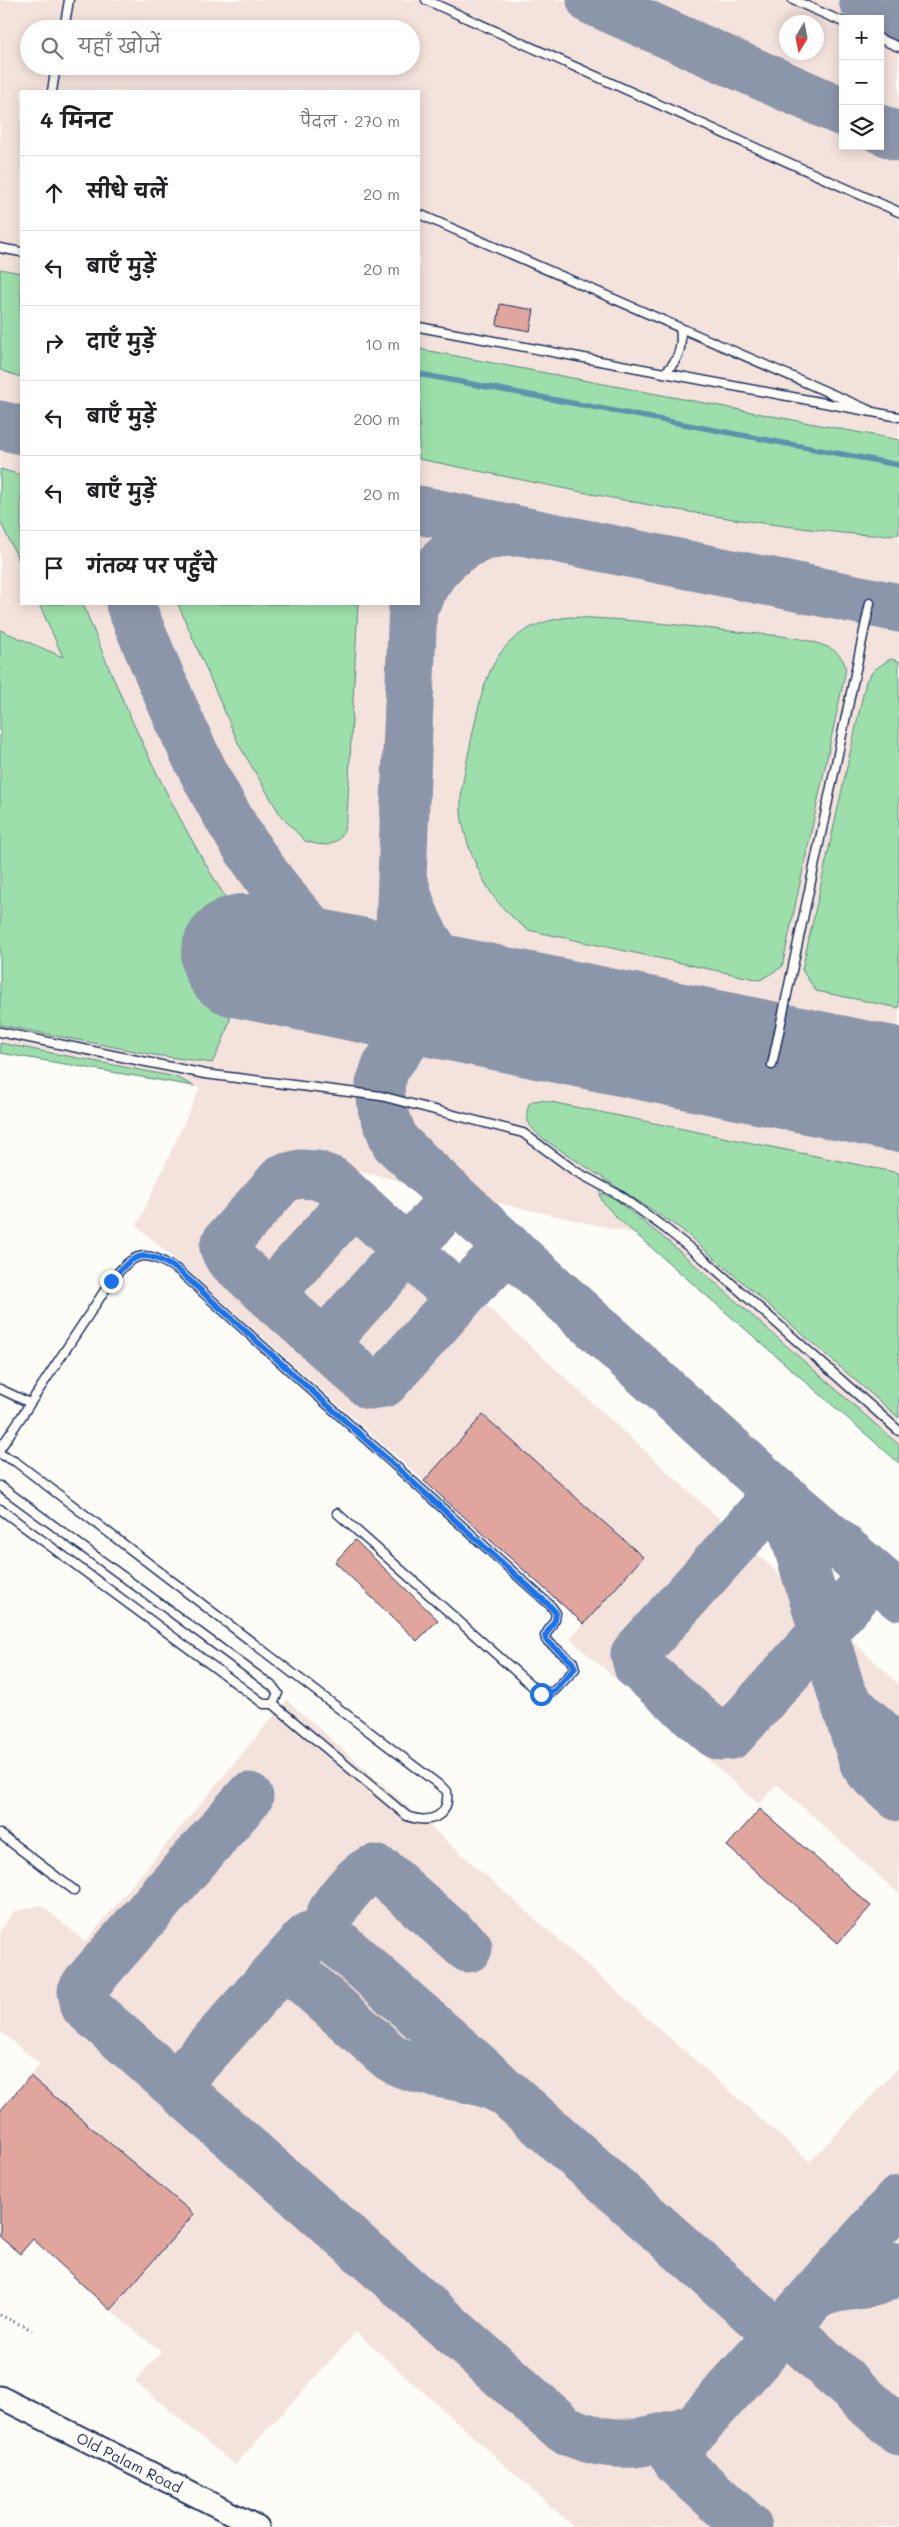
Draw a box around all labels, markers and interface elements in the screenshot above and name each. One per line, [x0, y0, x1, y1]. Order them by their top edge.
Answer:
north arrow [779, 15, 824, 60]
map controls [839, 15, 884, 150]
button: + [839, 15, 884, 60]
search box [20, 20, 420, 75]
text: यहाँ खोजें [78, 33, 161, 58]
icon: search [38, 34, 66, 62]
button: − [839, 60, 884, 105]
button: layers [839, 105, 884, 150]
text: 4 मिनट [40, 106, 112, 133]
text: पैदल · 270 m [300, 110, 400, 131]
text: सीधे चलें [87, 178, 167, 203]
icon: ahead [40, 179, 68, 207]
text: 20 m [363, 183, 400, 204]
text: बाएँ मुड़ें [87, 253, 156, 278]
icon: left [40, 254, 68, 282]
text: 20 m [363, 258, 400, 279]
text: दाएँ मुड़ें [87, 328, 155, 353]
icon: right [40, 329, 68, 357]
text: 10 m [365, 333, 400, 354]
text: बाएँ मुड़ें [87, 403, 156, 428]
icon: left [40, 404, 68, 432]
text: 200 m [353, 408, 400, 429]
text: बाएँ मुड़ें [87, 478, 156, 503]
icon: left [40, 479, 68, 507]
text: 20 m [363, 483, 400, 504]
text: गंतव्य पर पहुँचे [87, 553, 216, 578]
icon: arrive [40, 554, 68, 582]
route end [100, 1270, 123, 1293]
route start [530, 1683, 553, 1706]
street label: Old Palam Road [73, 2427, 186, 2497]

